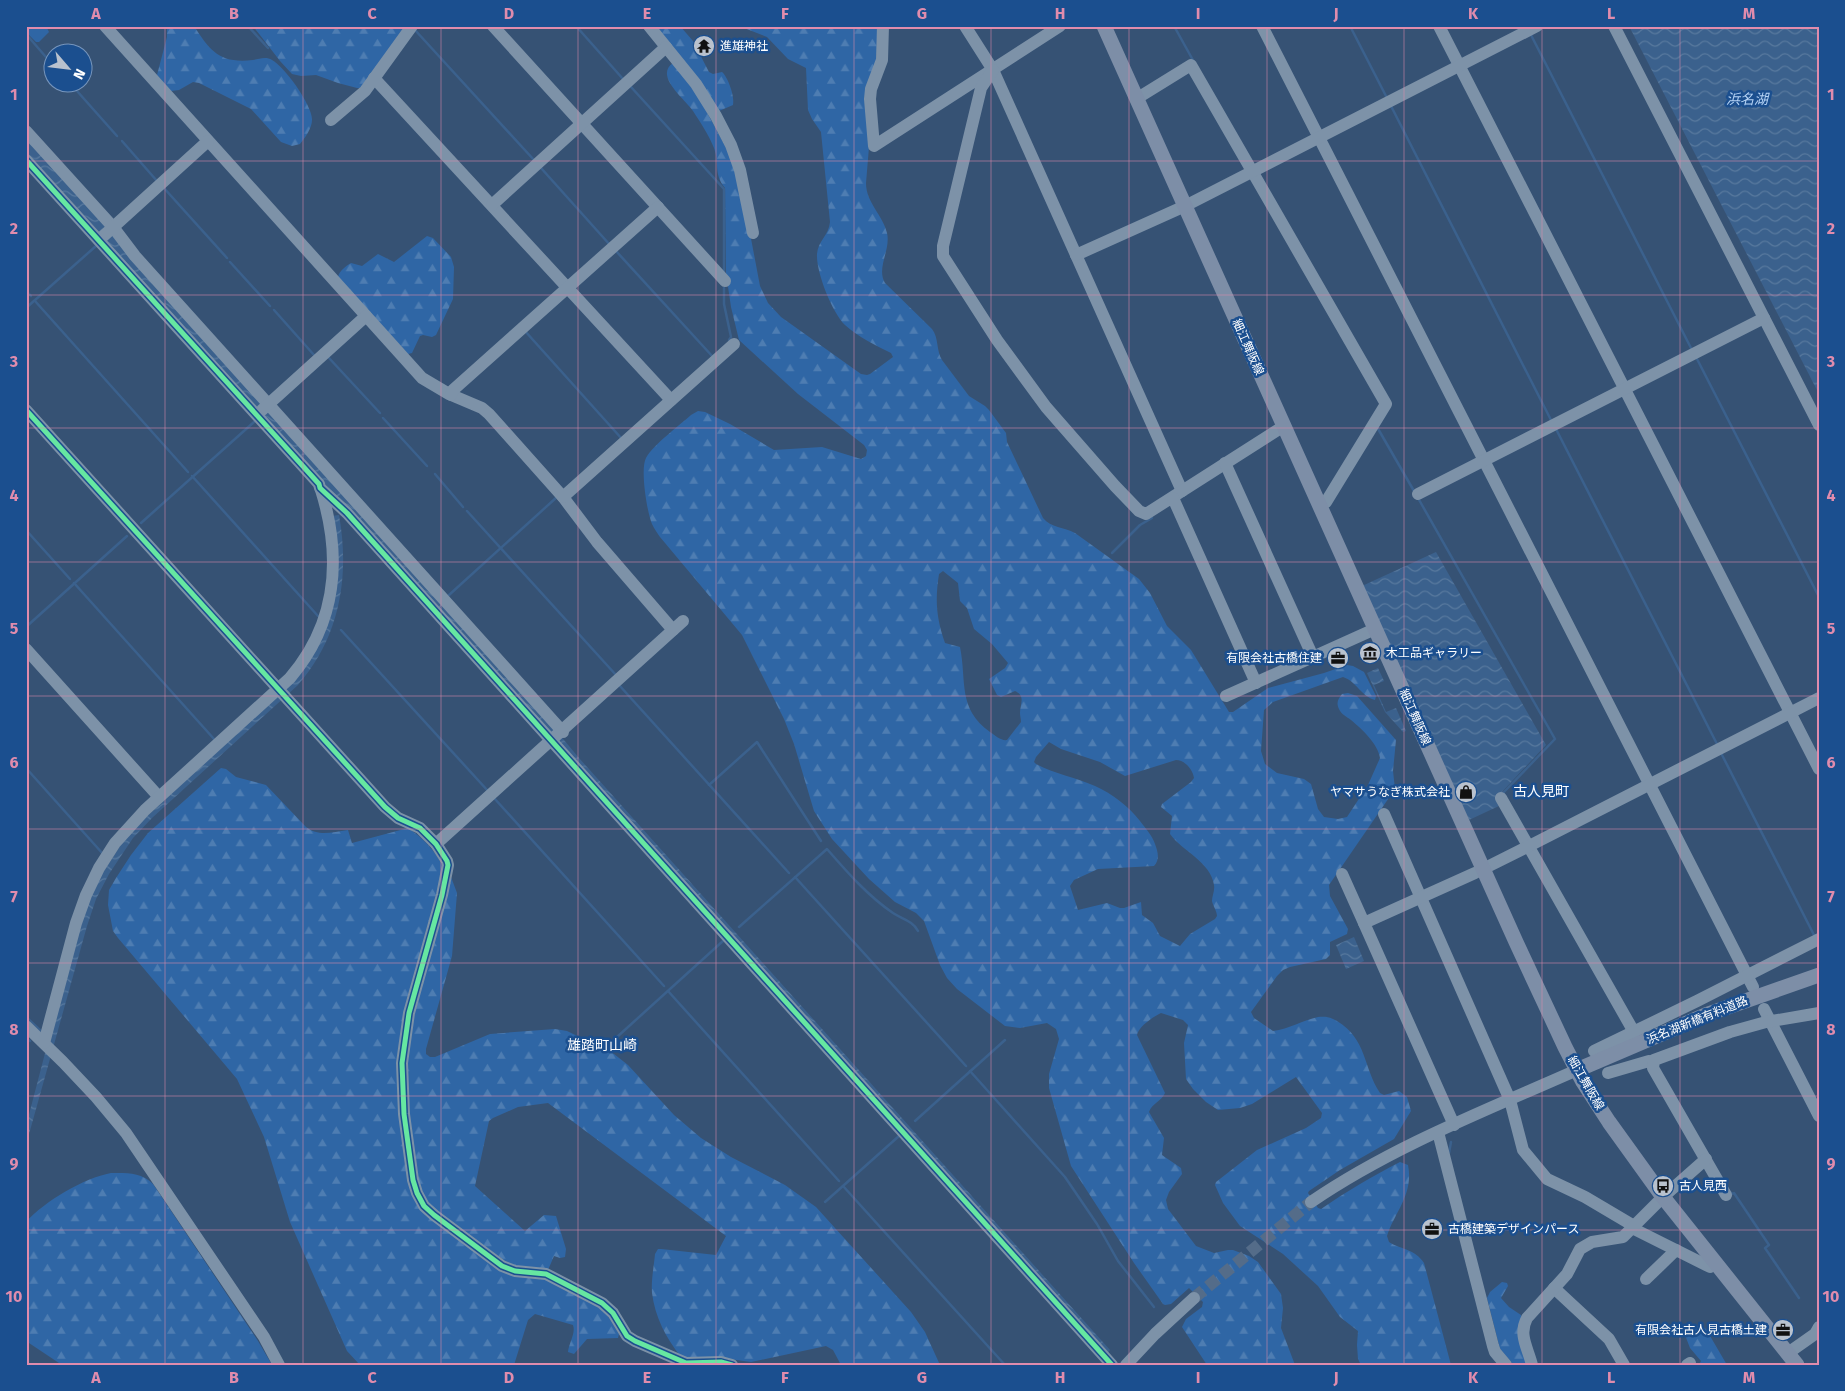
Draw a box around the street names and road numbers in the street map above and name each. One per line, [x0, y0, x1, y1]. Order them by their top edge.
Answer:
street label: 細江舞阪線 [1229, 317, 1267, 377]
street label: 細江舞阪線 [1396, 687, 1434, 747]
street label: 浜名湖新橋有料道路 [1644, 993, 1750, 1047]
street label: 細江舞阪線 [1565, 1054, 1607, 1112]

